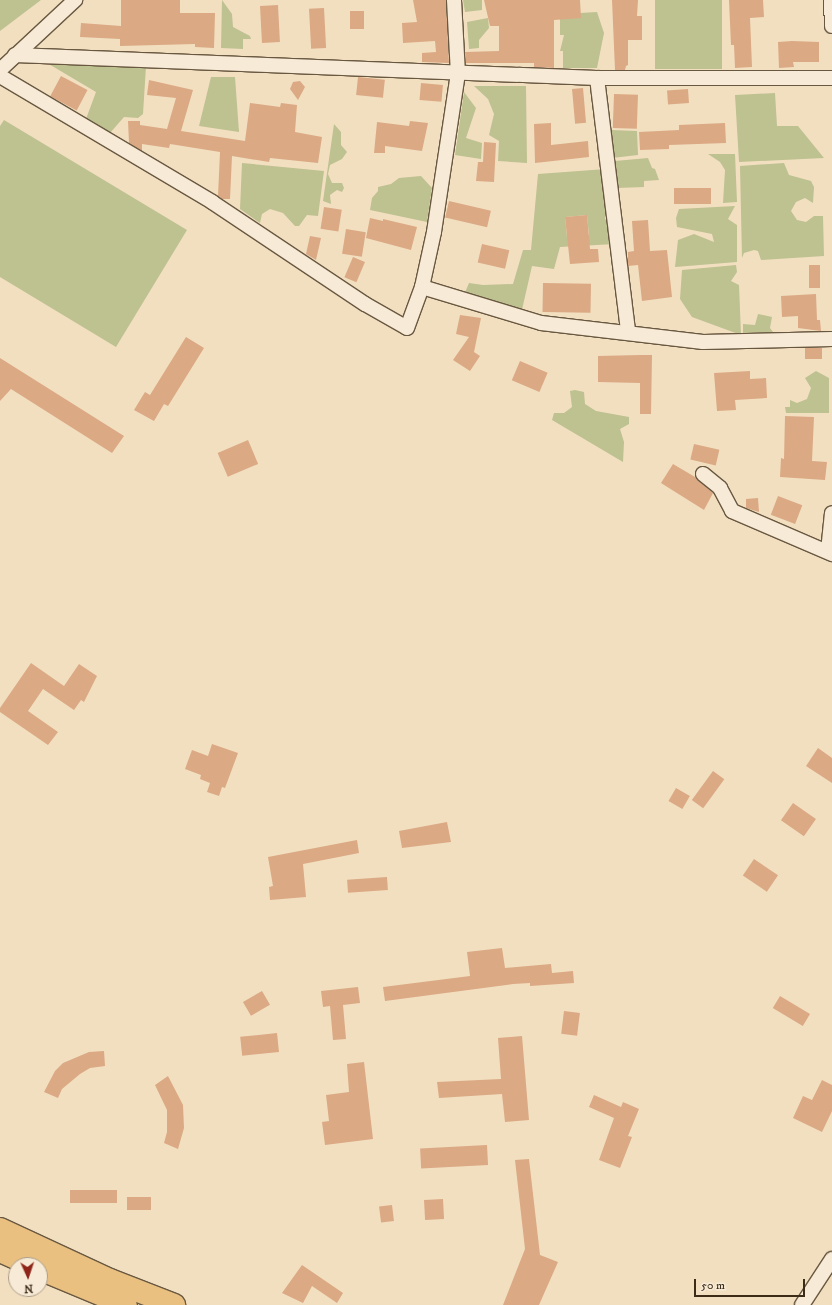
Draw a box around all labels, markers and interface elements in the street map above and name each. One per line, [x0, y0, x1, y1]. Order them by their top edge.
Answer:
north arrow [8, 1257, 48, 1297]
scale bar [696, 1271, 807, 1297]
text: 50 m [701, 1278, 725, 1293]
text: N [24, 1281, 33, 1295]

